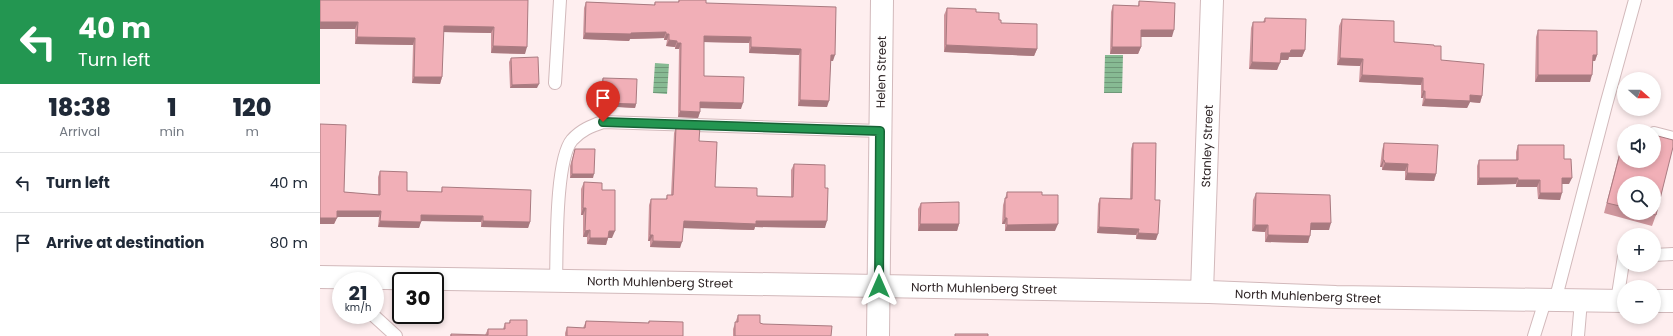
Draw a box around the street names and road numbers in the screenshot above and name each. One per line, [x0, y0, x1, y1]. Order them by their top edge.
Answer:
street label: Helen Street [872, 36, 890, 108]
street label: Stanley Street [1197, 104, 1217, 188]
street label: North Muhlenberg Street [587, 272, 733, 292]
street label: North Muhlenberg Street [911, 278, 1057, 298]
street label: North Muhlenberg Street [1235, 285, 1381, 307]

